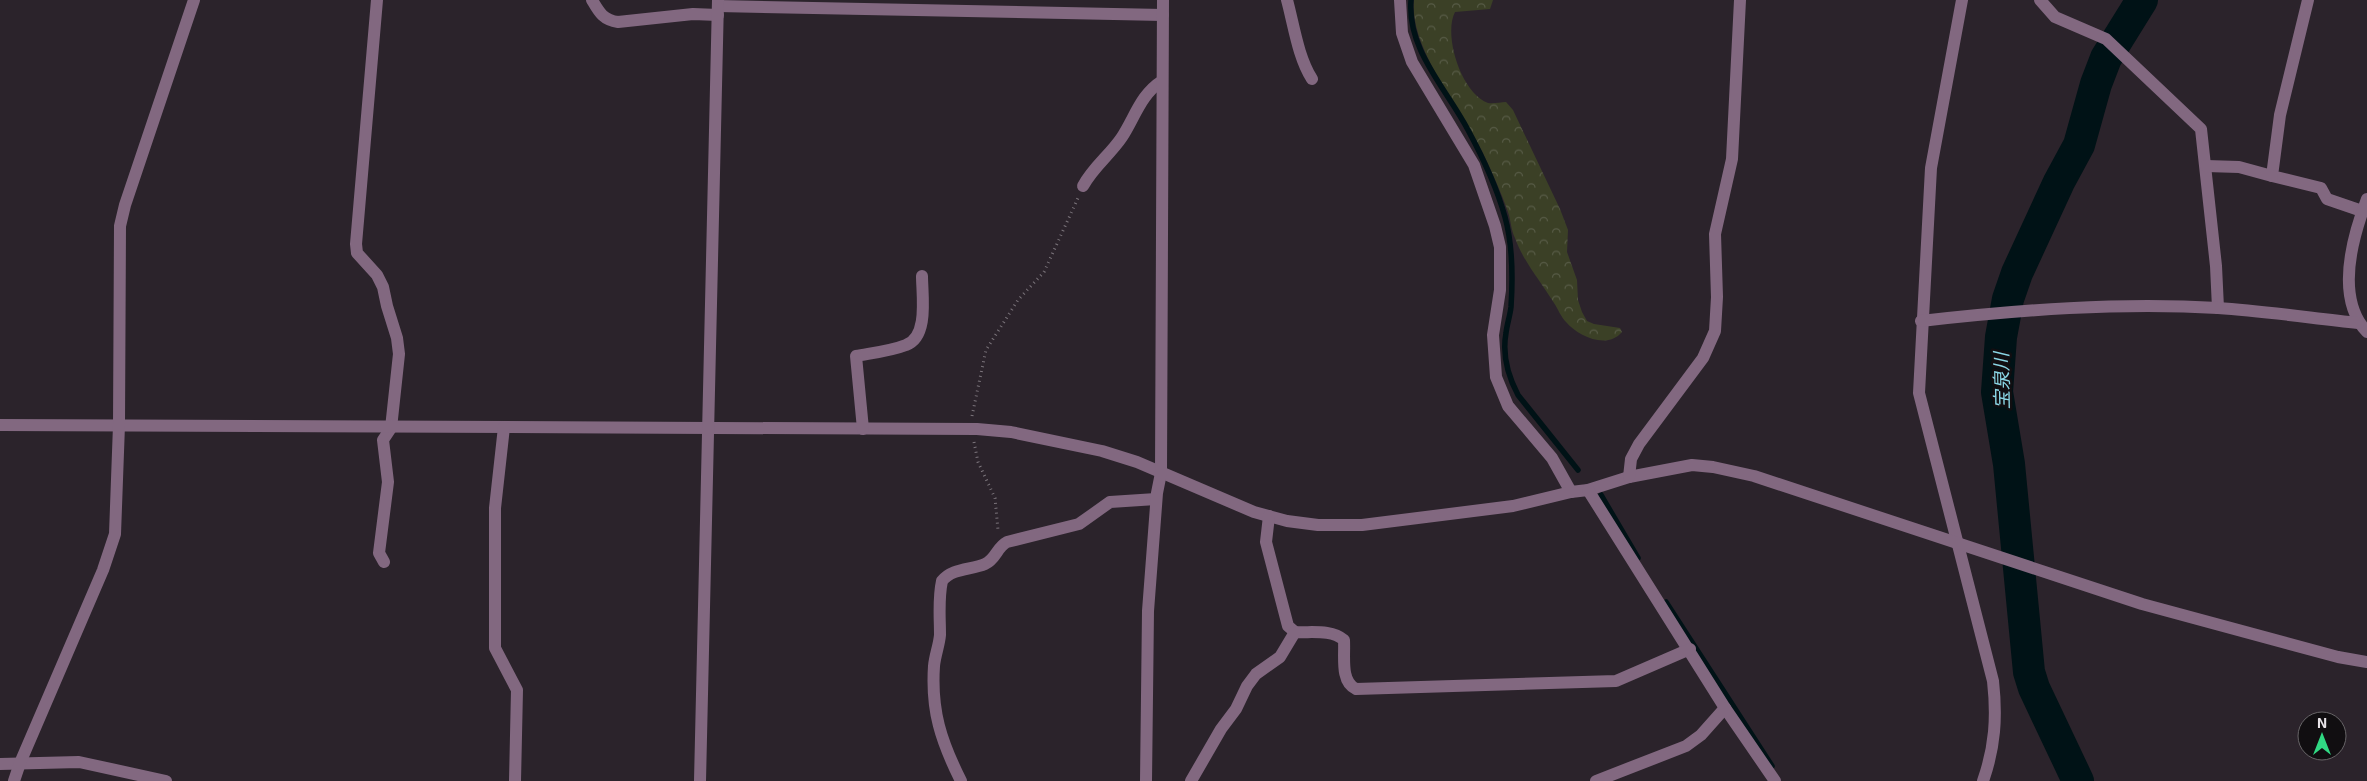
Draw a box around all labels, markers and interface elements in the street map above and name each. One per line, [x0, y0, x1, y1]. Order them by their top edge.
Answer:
water label: 宝泉川 [1989, 350, 2013, 410]
north arrow [2297, 711, 2347, 761]
text: N [2317, 714, 2327, 731]

